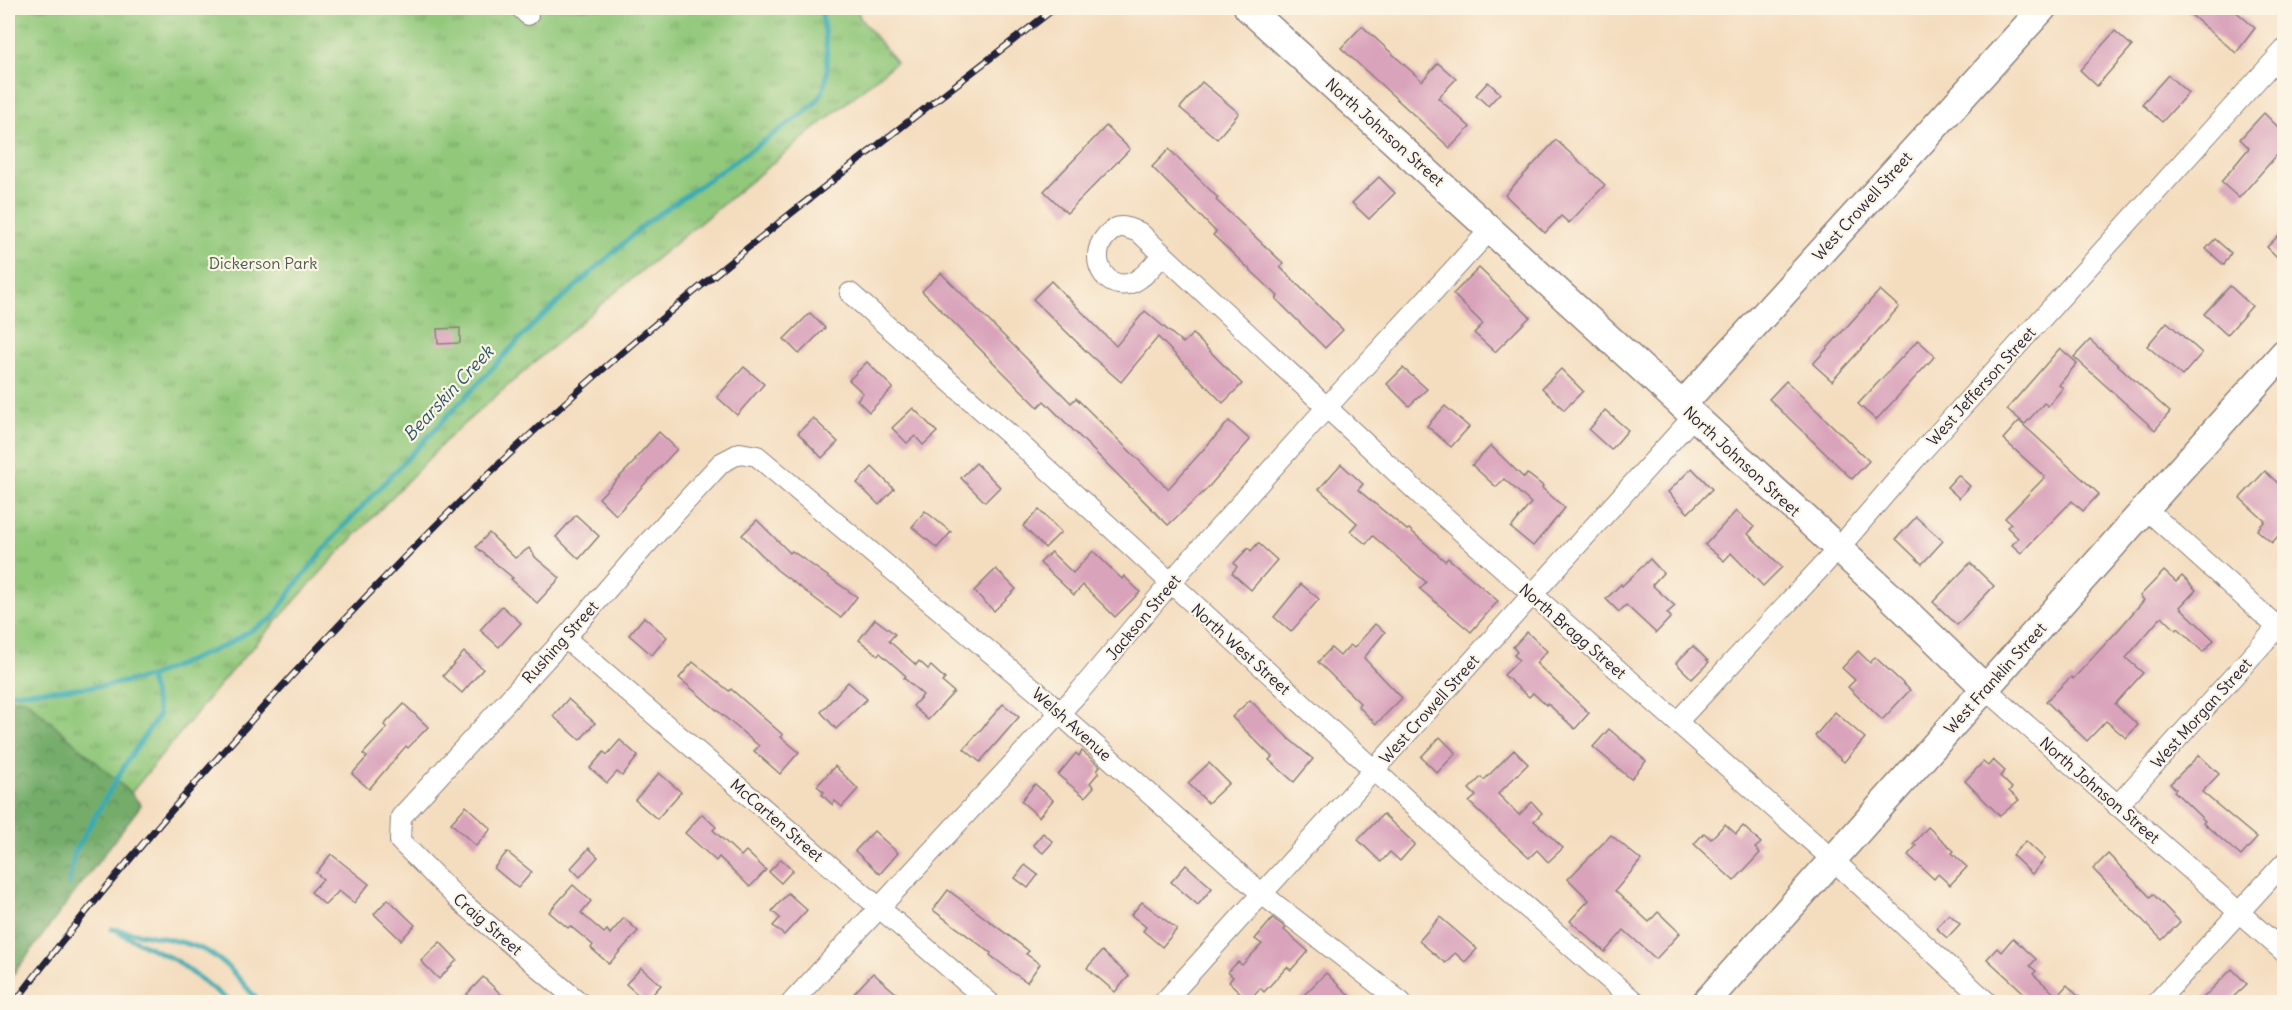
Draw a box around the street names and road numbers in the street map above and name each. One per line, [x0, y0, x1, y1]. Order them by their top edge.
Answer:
street label: North Johnson Street [1322, 74, 1449, 191]
street label: West Crowell Street [1808, 147, 1917, 265]
street label: West Jefferson Street [1922, 322, 2040, 450]
street label: North Johnson Street [1679, 402, 1805, 521]
street label: Jackson Street [1101, 570, 1185, 664]
street label: North Bragg Street [1515, 579, 1631, 683]
street label: Rushing Street [518, 596, 603, 687]
street label: North West Street [1187, 599, 1295, 699]
street label: West Franklin Street [1940, 618, 2051, 738]
street label: West Crowell Street [1375, 650, 1484, 768]
street label: West Morgan Street [2146, 653, 2256, 772]
street label: Welsh Avenue [1028, 683, 1116, 765]
street label: North Johnson Street [2036, 732, 2165, 848]
street label: McCarten Street [726, 774, 828, 866]
street label: Craig Street [449, 889, 527, 960]

